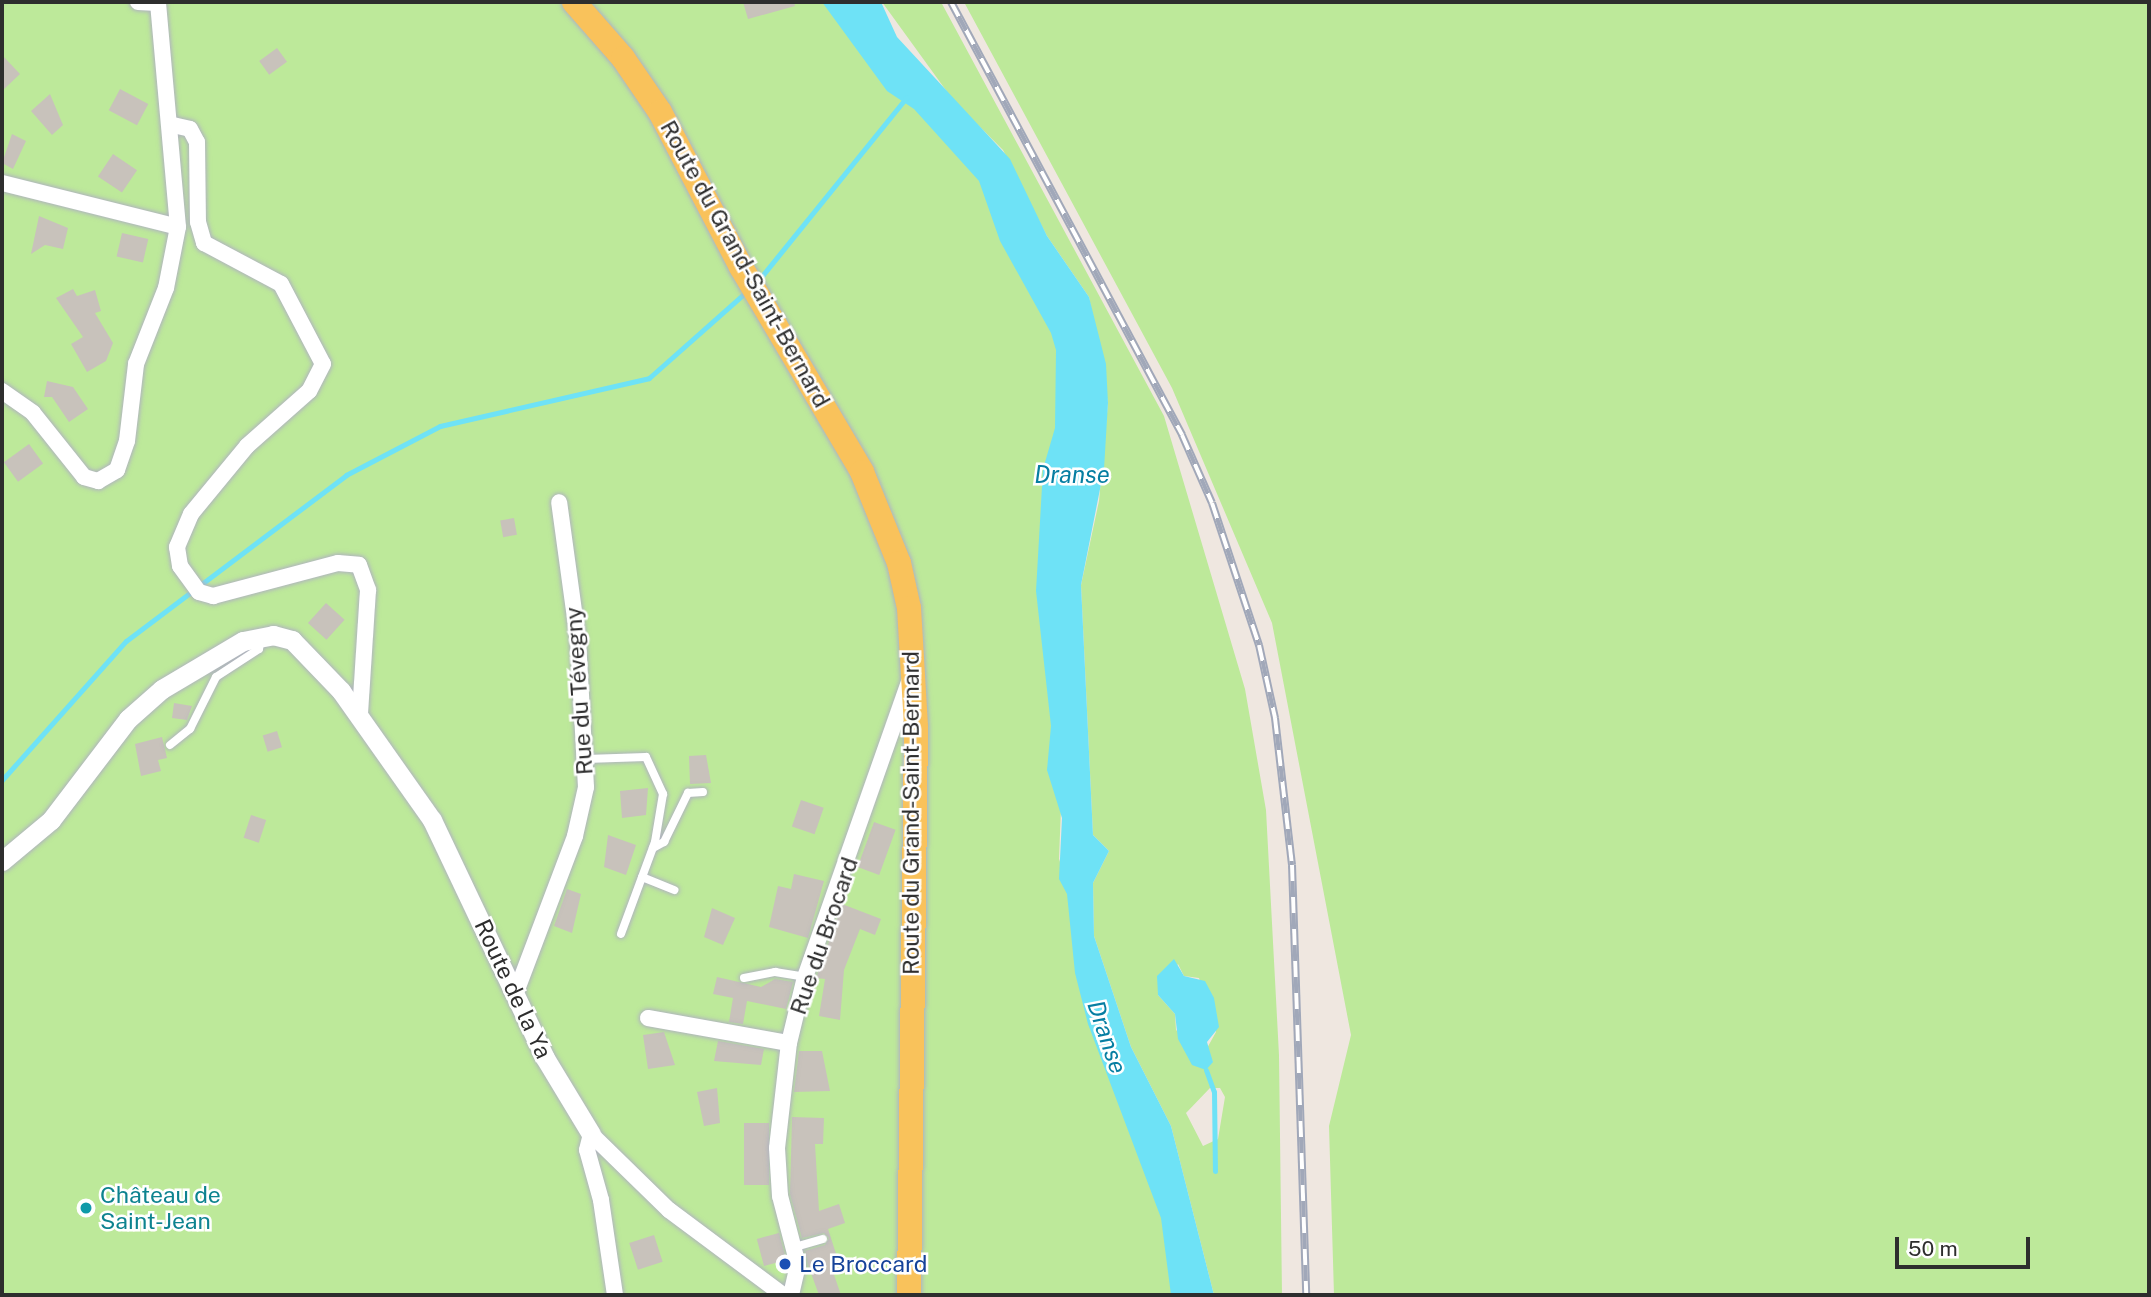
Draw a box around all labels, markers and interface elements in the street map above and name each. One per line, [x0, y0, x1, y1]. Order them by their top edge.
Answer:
street label: Route du Grand-Saint-Bernard [654, 115, 836, 413]
water label: Dranse [1034, 461, 1110, 489]
street label: Rue du Tévegny [559, 606, 599, 776]
street label: Route du Grand-Saint-Bernard [897, 651, 925, 975]
street label: Rue du Brocard [784, 854, 864, 1018]
street label: Route de la Ya [468, 915, 558, 1063]
water label: Dranse [1081, 997, 1133, 1077]
place label: Château de Saint-Jean [100, 1181, 221, 1235]
marker: Château de Saint-Jean [78, 1200, 94, 1216]
scale bar [1899, 1224, 2034, 1268]
text: 50 m [1908, 1236, 1958, 1261]
place label: Le Broccard [799, 1250, 928, 1278]
marker: Le Broccard [777, 1256, 793, 1272]

